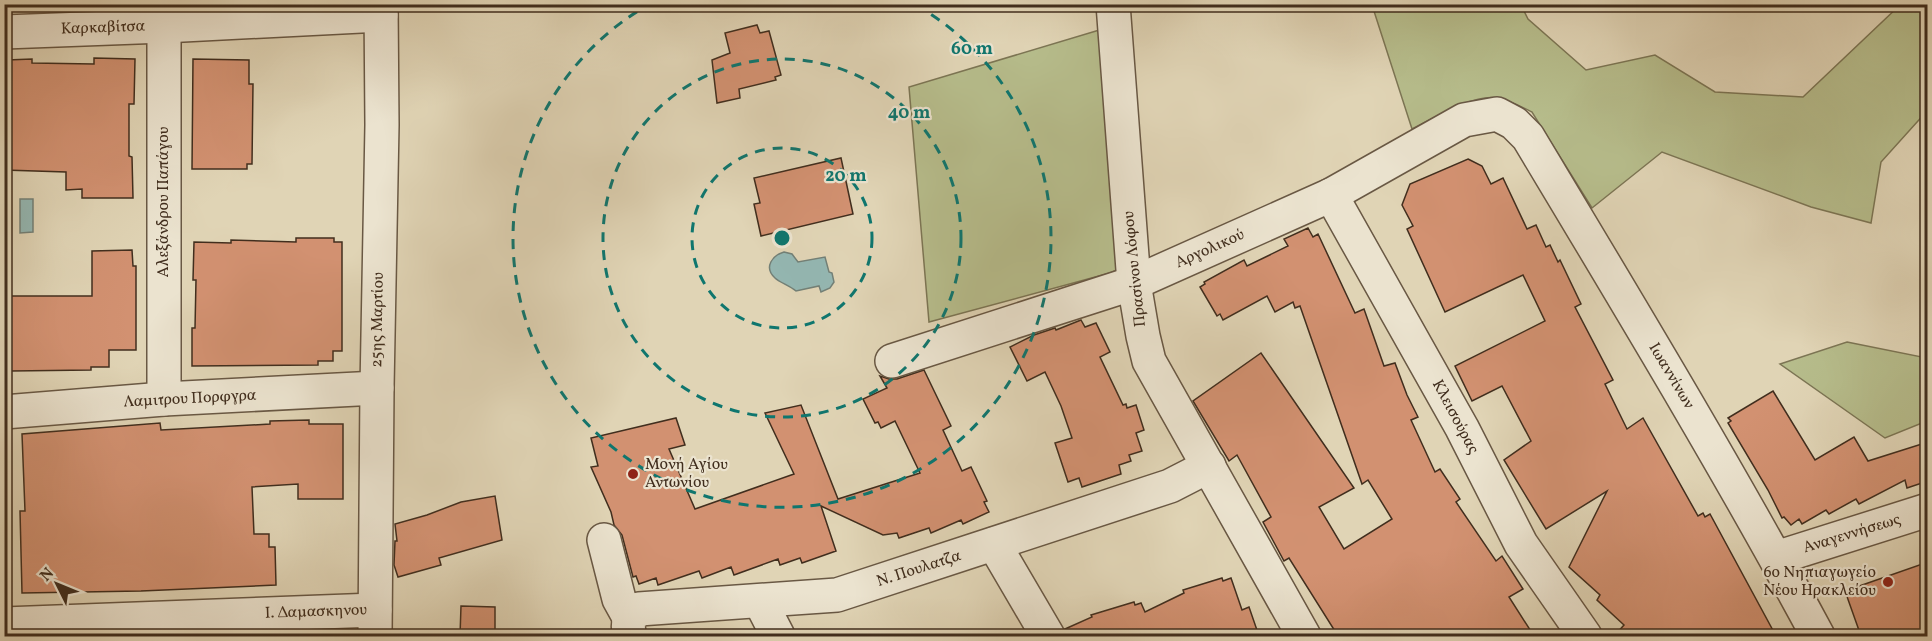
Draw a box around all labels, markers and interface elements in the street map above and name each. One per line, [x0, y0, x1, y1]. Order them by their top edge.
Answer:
street label: Καρκαβίτσα [60, 16, 146, 40]
text: 60 m [951, 37, 993, 62]
text: 40 m [888, 101, 930, 126]
street label: Αλεξάνδρου Παπάγου [153, 126, 175, 277]
text: 20 m [825, 164, 867, 189]
street label: Πρασίνου Λόφου [1118, 210, 1152, 328]
street label: Αργολικού [1172, 224, 1248, 274]
centre of rings [772, 228, 792, 248]
street label: 25ης Μαρτίου [366, 272, 390, 368]
street label: Ιωαννίνων [1643, 339, 1699, 413]
street label: Κλεισούρας [1426, 376, 1484, 458]
street label: Λαμιτρου Πορφγρα [123, 385, 257, 413]
place label: Μονή Αγίου Αντωνίου [645, 454, 728, 494]
marker: Μονή Αγίου Αντωνίου [626, 467, 640, 481]
street label: Αναγεννήσεως [1800, 509, 1904, 559]
street label: Ν. Πουλατζα [874, 545, 964, 593]
north arrow [27, 554, 87, 614]
place label: 6ο Νηπιαγωγείο Νέου Ηρακλείου [1763, 562, 1876, 602]
text: N [35, 563, 60, 587]
marker: 6ο Νηπιαγωγείο Νέου Ηρακλείου [1881, 575, 1895, 589]
street label: Ι. Δαμασκηνου [265, 599, 368, 625]

